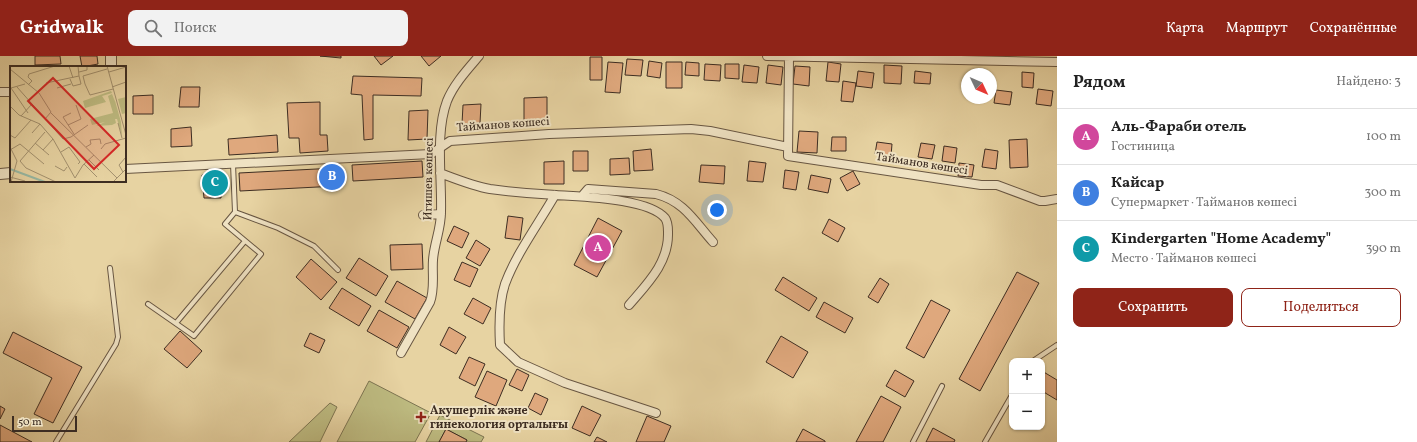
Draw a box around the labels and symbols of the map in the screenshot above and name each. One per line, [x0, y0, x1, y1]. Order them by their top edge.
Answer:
inset map [10, 66, 126, 182]
north arrow [961, 68, 997, 104]
street label: Тайманов көшесі [456, 114, 550, 136]
street label: Игишев көшесі [420, 137, 438, 221]
street label: Тайманов көшесі [875, 149, 969, 179]
pin: B [319, 162, 345, 192]
pin: C [202, 168, 228, 198]
your location [707, 200, 727, 220]
pin: A [585, 233, 611, 263]
place label: Акушерлік және гинекология орталығы [430, 403, 568, 433]
marker: Акушерлік және гинекология орталығы [415, 411, 427, 423]
scale bar [12, 414, 77, 433]

